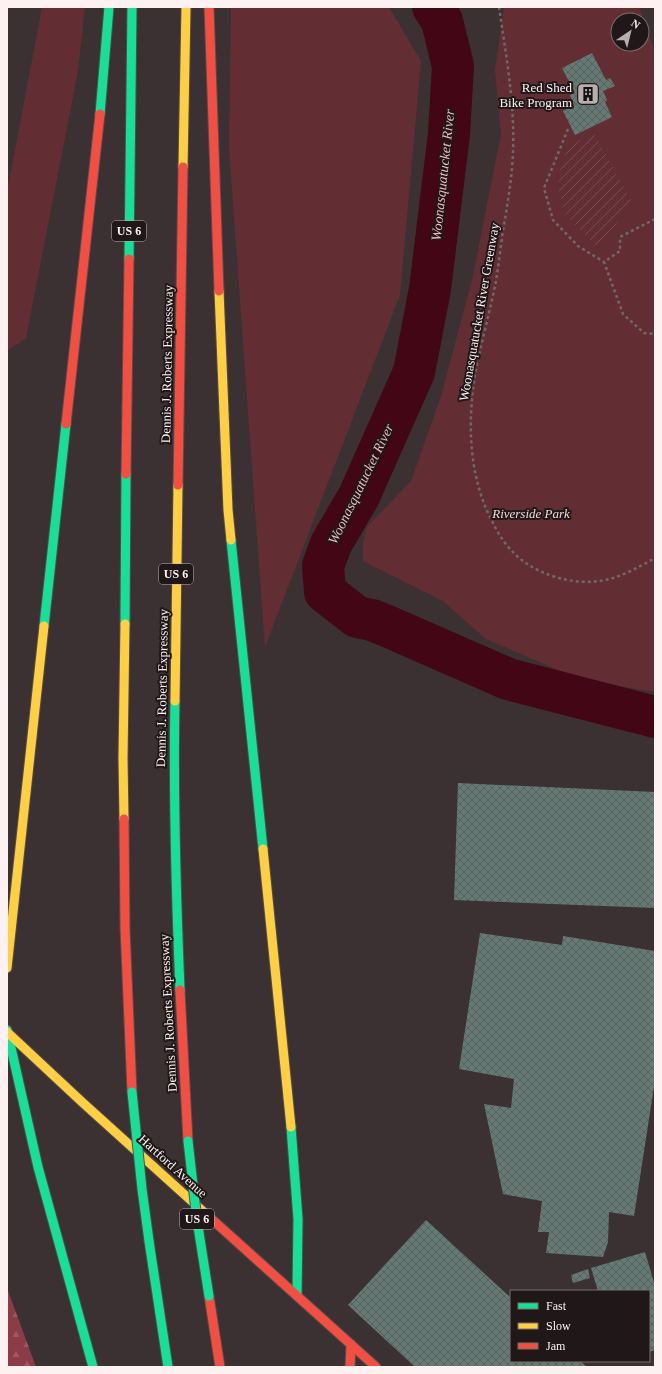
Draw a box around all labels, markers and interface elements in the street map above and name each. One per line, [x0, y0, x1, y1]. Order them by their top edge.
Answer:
north arrow [610, 12, 650, 52]
text: N [629, 17, 642, 31]
place label: Red Shed Bike Program [499, 80, 572, 110]
building icon: Red Shed Bike Program [575, 81, 601, 107]
water label: Woonasquatucket River [429, 108, 457, 241]
road number: US 6 [112, 221, 146, 241]
street label: Woonasquatucket River Greenway [456, 221, 502, 402]
street label: Dennis J. Roberts Expressway [158, 284, 176, 443]
water label: Woonasquatucket River [325, 421, 397, 547]
park label: Riverside Park [491, 506, 570, 521]
road number: US 6 [159, 564, 193, 584]
street label: Dennis J. Roberts Expressway [153, 608, 171, 767]
street label: Dennis J. Roberts Expressway [156, 933, 180, 1092]
street label: Hartford Avenue [136, 1131, 210, 1201]
road number: US 6 [180, 1209, 214, 1229]
legend [510, 1290, 650, 1362]
text: Fast [546, 1299, 567, 1313]
text: Slow [546, 1319, 571, 1333]
text: Jam [546, 1339, 566, 1353]

